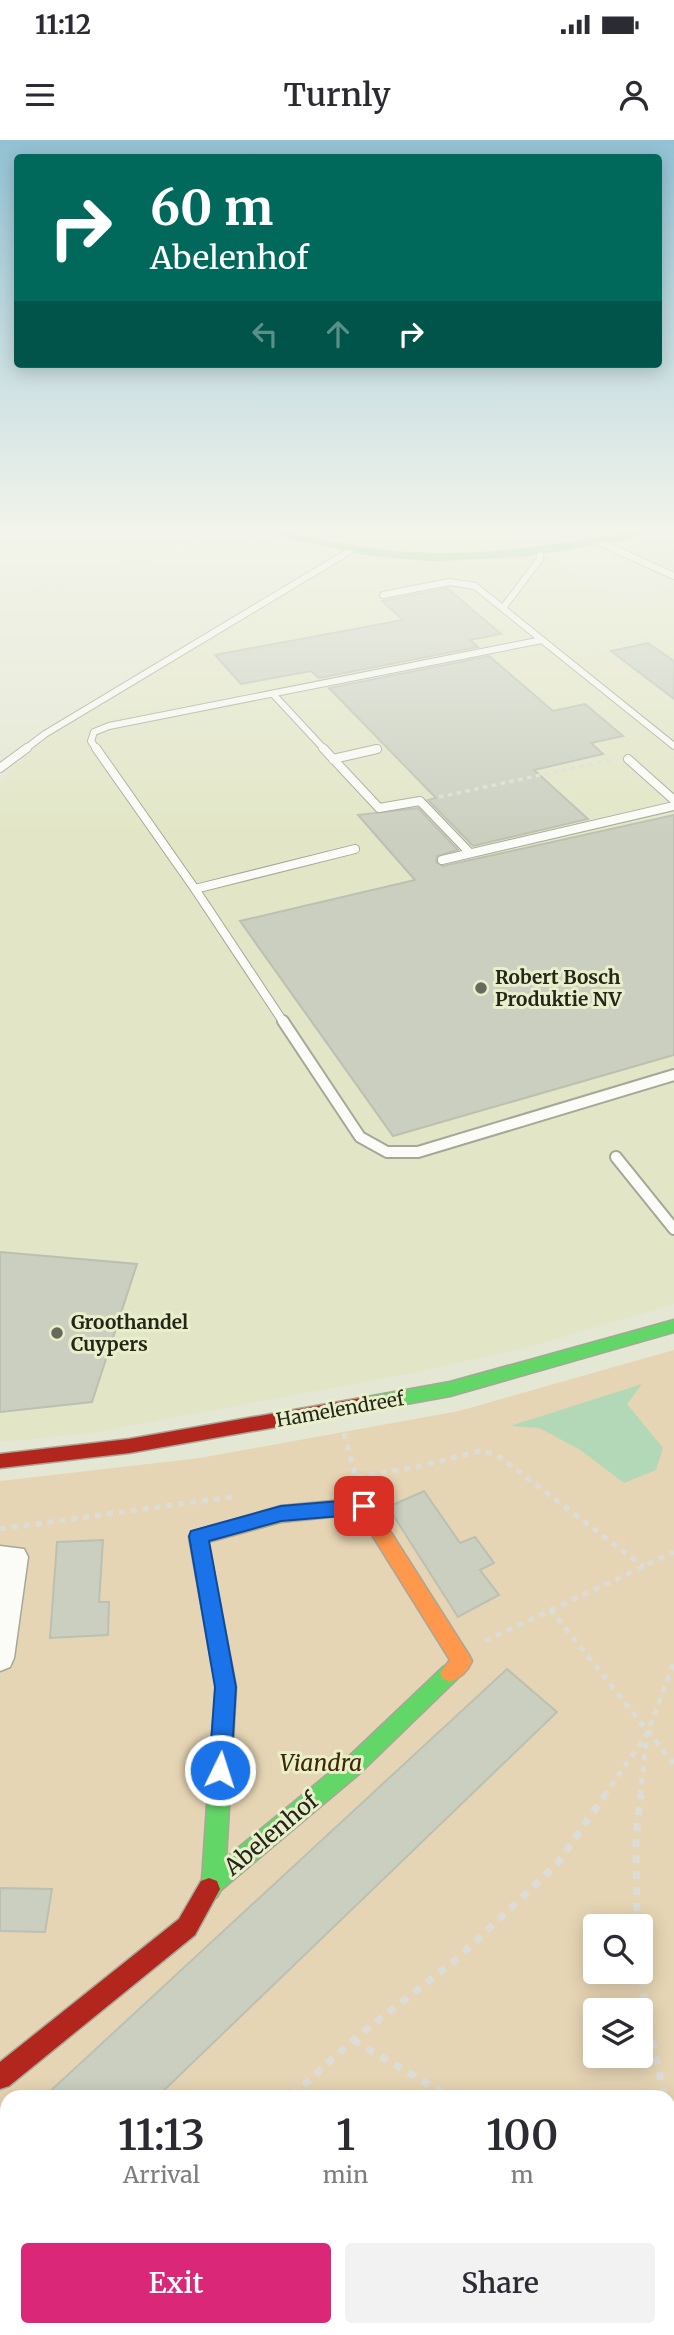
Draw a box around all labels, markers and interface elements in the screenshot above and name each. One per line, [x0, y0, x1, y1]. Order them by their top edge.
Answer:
text: 11:12 [35, 8, 91, 41]
text: Turnly [284, 75, 390, 115]
icon: menu [21, 76, 59, 114]
icon: person [615, 76, 653, 114]
text: 60 m [150, 177, 273, 238]
icon: right [35, 182, 126, 273]
text: Abelenhof [150, 238, 308, 278]
icon: left [246, 315, 284, 353]
icon: ahead [319, 315, 357, 353]
icon: right [392, 315, 430, 353]
place label: Robert Bosch Produktie NV [495, 965, 622, 1011]
marker: Robert Bosch Produktie NV [473, 980, 489, 996]
place label: Groothandel Cuypers [71, 1310, 188, 1356]
marker: Groothandel Cuypers [49, 1325, 65, 1341]
street label: Hamelendreef [274, 1386, 407, 1432]
pin [334, 1476, 394, 1536]
icon: arrive [345, 1487, 383, 1525]
position arrow [183, 1733, 257, 1807]
park label: Viandra [280, 1748, 362, 1777]
street label: Abelenhof [217, 1785, 325, 1882]
map controls [583, 1914, 653, 2068]
button: search [583, 1914, 653, 1984]
button: layers [583, 1998, 653, 2068]
text: 11:13 [118, 2109, 205, 2161]
text: 1 [336, 2109, 355, 2161]
text: 100 [486, 2109, 558, 2161]
text: Arrival [123, 2160, 200, 2189]
text: min [323, 2160, 368, 2189]
text: m [511, 2160, 534, 2189]
button: Exit [21, 2243, 331, 2323]
button: Share [345, 2243, 655, 2323]

